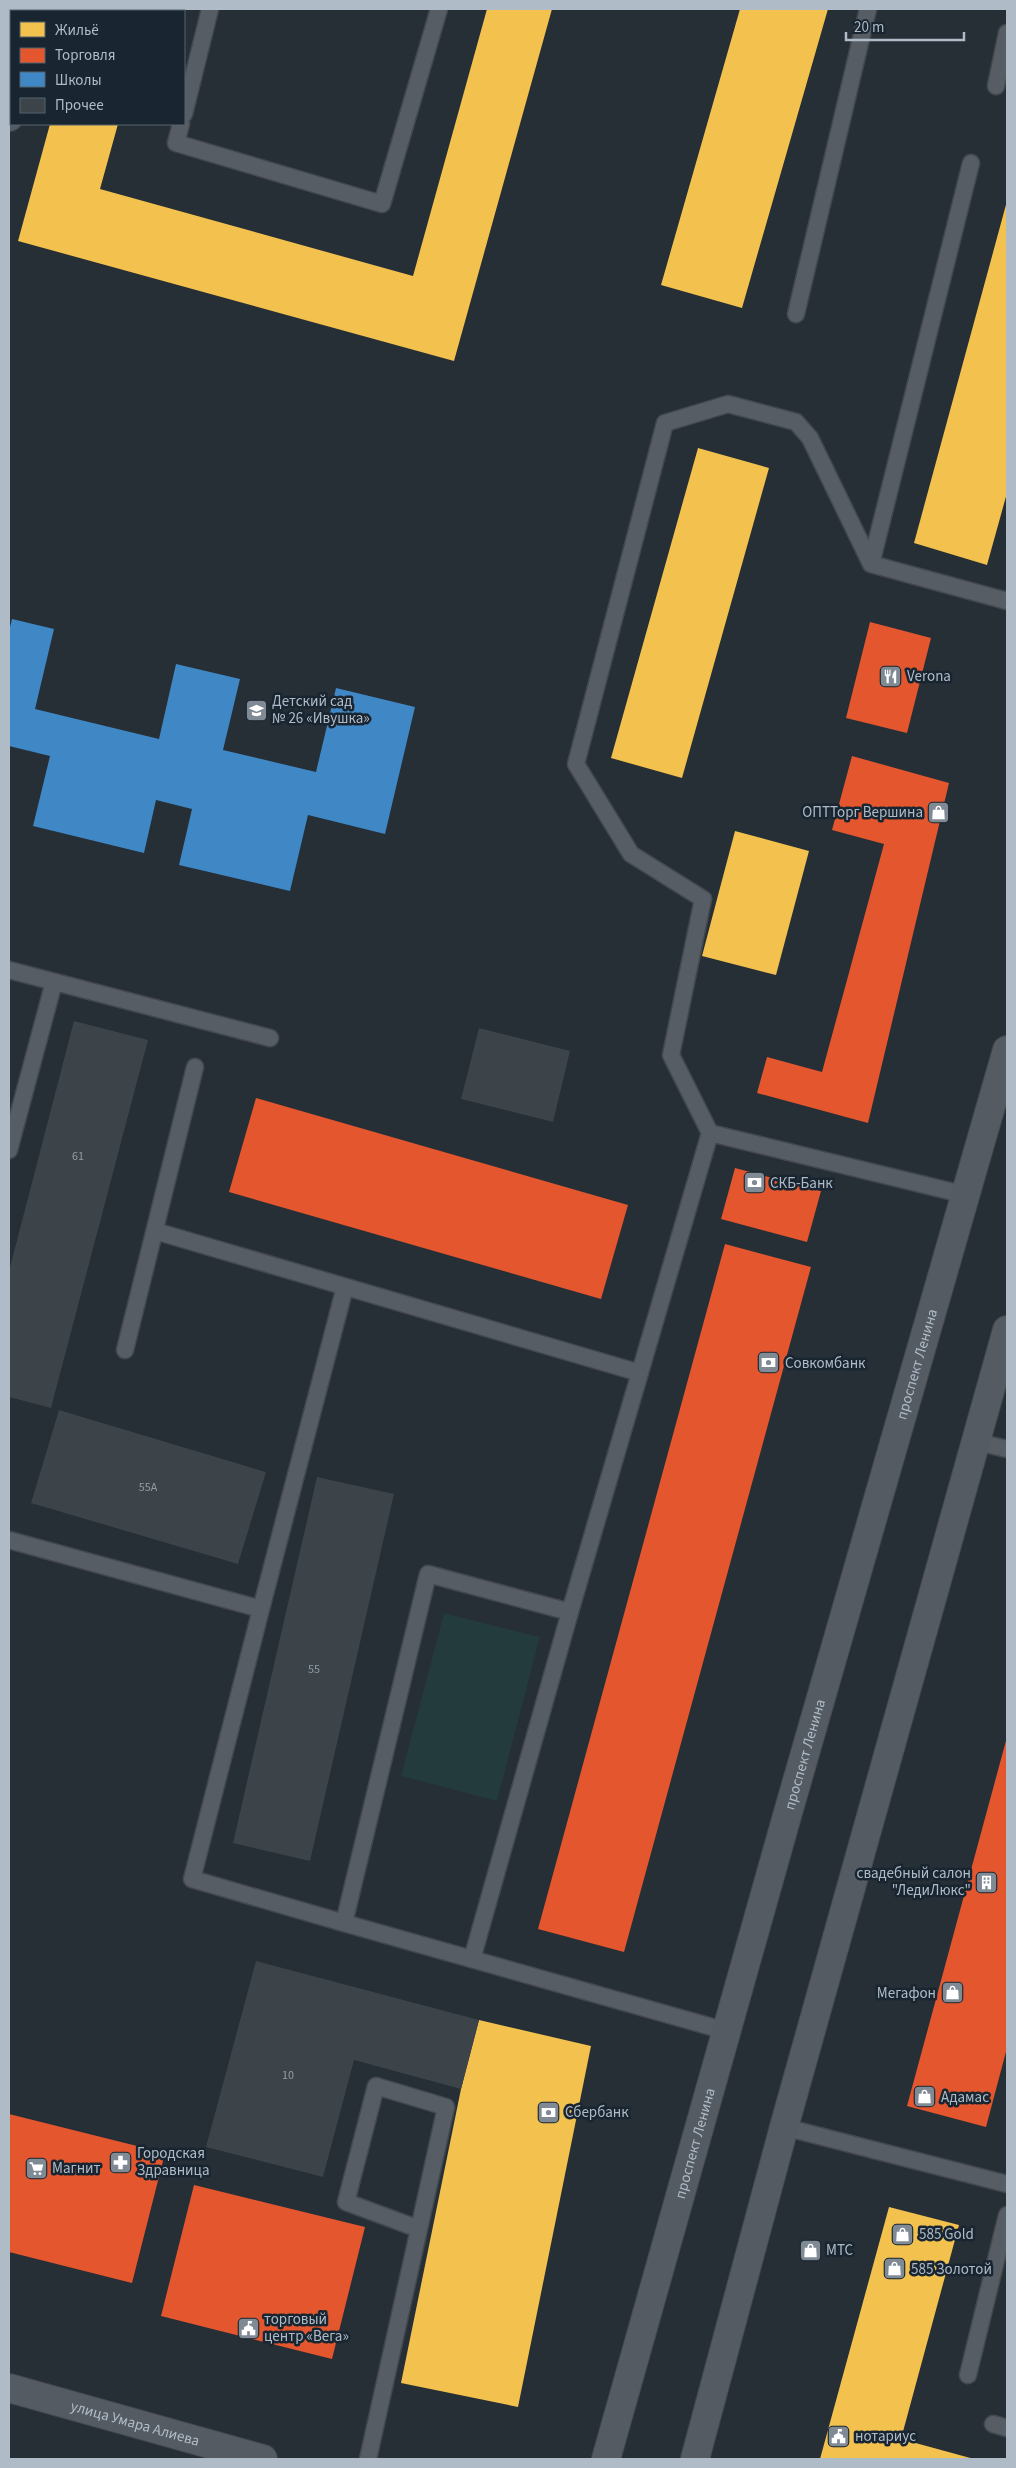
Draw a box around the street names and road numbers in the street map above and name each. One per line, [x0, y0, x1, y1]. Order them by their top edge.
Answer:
street label: проспект Ленина [891, 1307, 943, 1422]
street label: проспект Ленина [779, 1697, 831, 1812]
street label: проспект Ленина [670, 2086, 721, 2201]
street label: улица Умара Алиева [68, 2396, 202, 2452]

